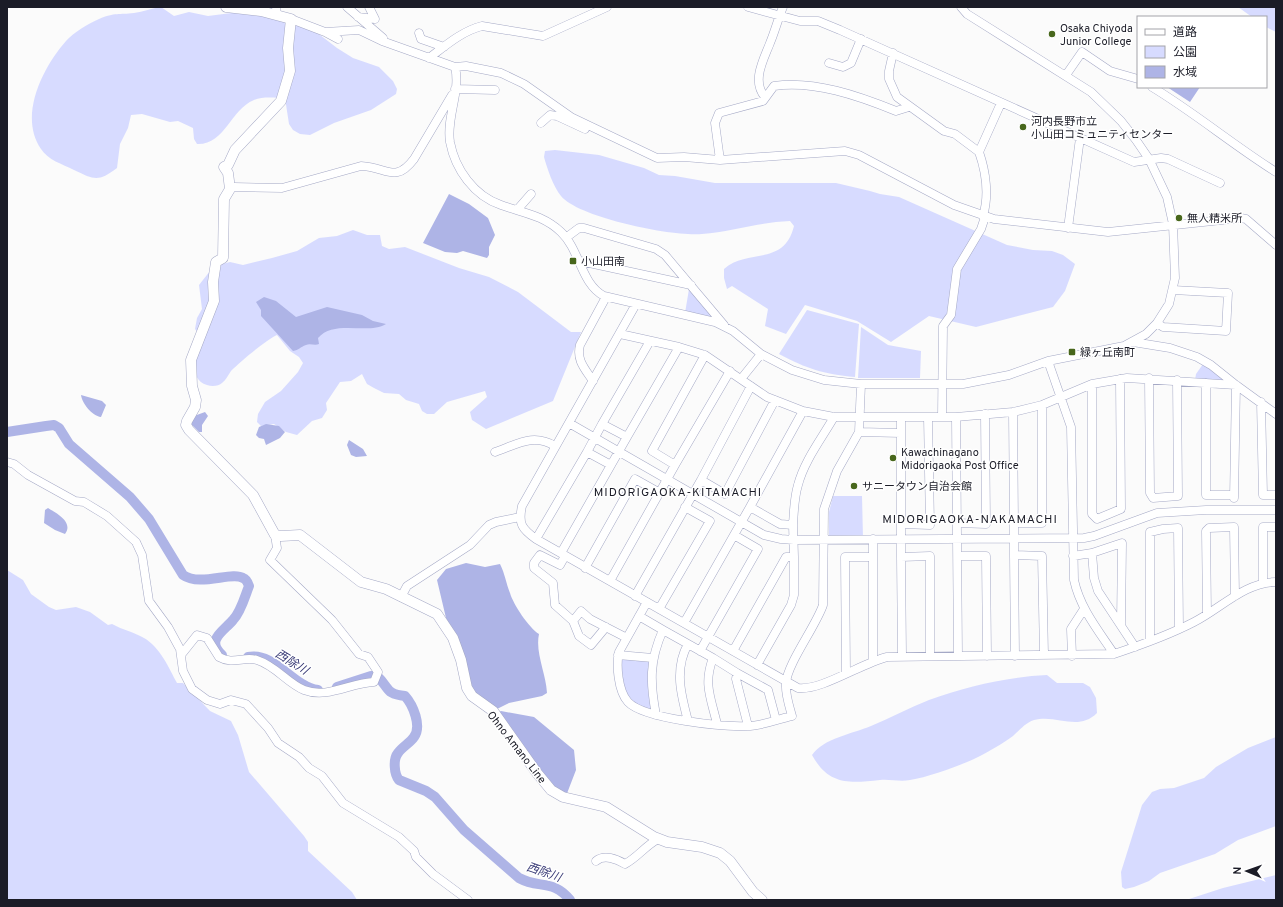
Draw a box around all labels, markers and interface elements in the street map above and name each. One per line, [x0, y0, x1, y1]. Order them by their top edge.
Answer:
legend [1137, 16, 1267, 88]
place label: Osaka Chiyoda Junior College [1060, 22, 1133, 49]
text: 道路 [1173, 25, 1197, 41]
marker: Osaka Chiyoda Junior College [1047, 29, 1057, 39]
text: 公園 [1173, 45, 1197, 61]
text: 水域 [1173, 65, 1197, 81]
place label: 河内長野市立 小山田コミュニティセンター [1031, 115, 1173, 142]
marker: 河内長野市立 小山田コミュニティセンター [1018, 122, 1028, 132]
place label: 無人精米所 [1187, 212, 1243, 226]
marker: 無人精米所 [1174, 213, 1184, 223]
place label: 小山田南 [581, 255, 625, 269]
marker: 小山田南 [568, 256, 578, 266]
place label: 緑ヶ丘南町 [1080, 346, 1135, 360]
marker: 緑ヶ丘南町 [1067, 347, 1077, 357]
place label: Kawachinagano Midorigaoka Post Office [901, 446, 1019, 473]
marker: Kawachinagano Midorigaoka Post Office [888, 453, 898, 463]
place label: サニータウン自治会館 [862, 480, 972, 494]
marker: サニータウン自治会館 [849, 481, 859, 491]
district label: MIDORIGAOKA-KITAMACHI [594, 485, 762, 501]
district label: MIDORIGAOKA-NAKAMACHI [882, 512, 1058, 528]
water label: 西除川 [272, 647, 313, 680]
street label: Ohno Amano Line [484, 709, 549, 787]
north arrow [1227, 851, 1267, 891]
water label: 西除川 [524, 860, 565, 887]
text: N [1231, 866, 1245, 875]

